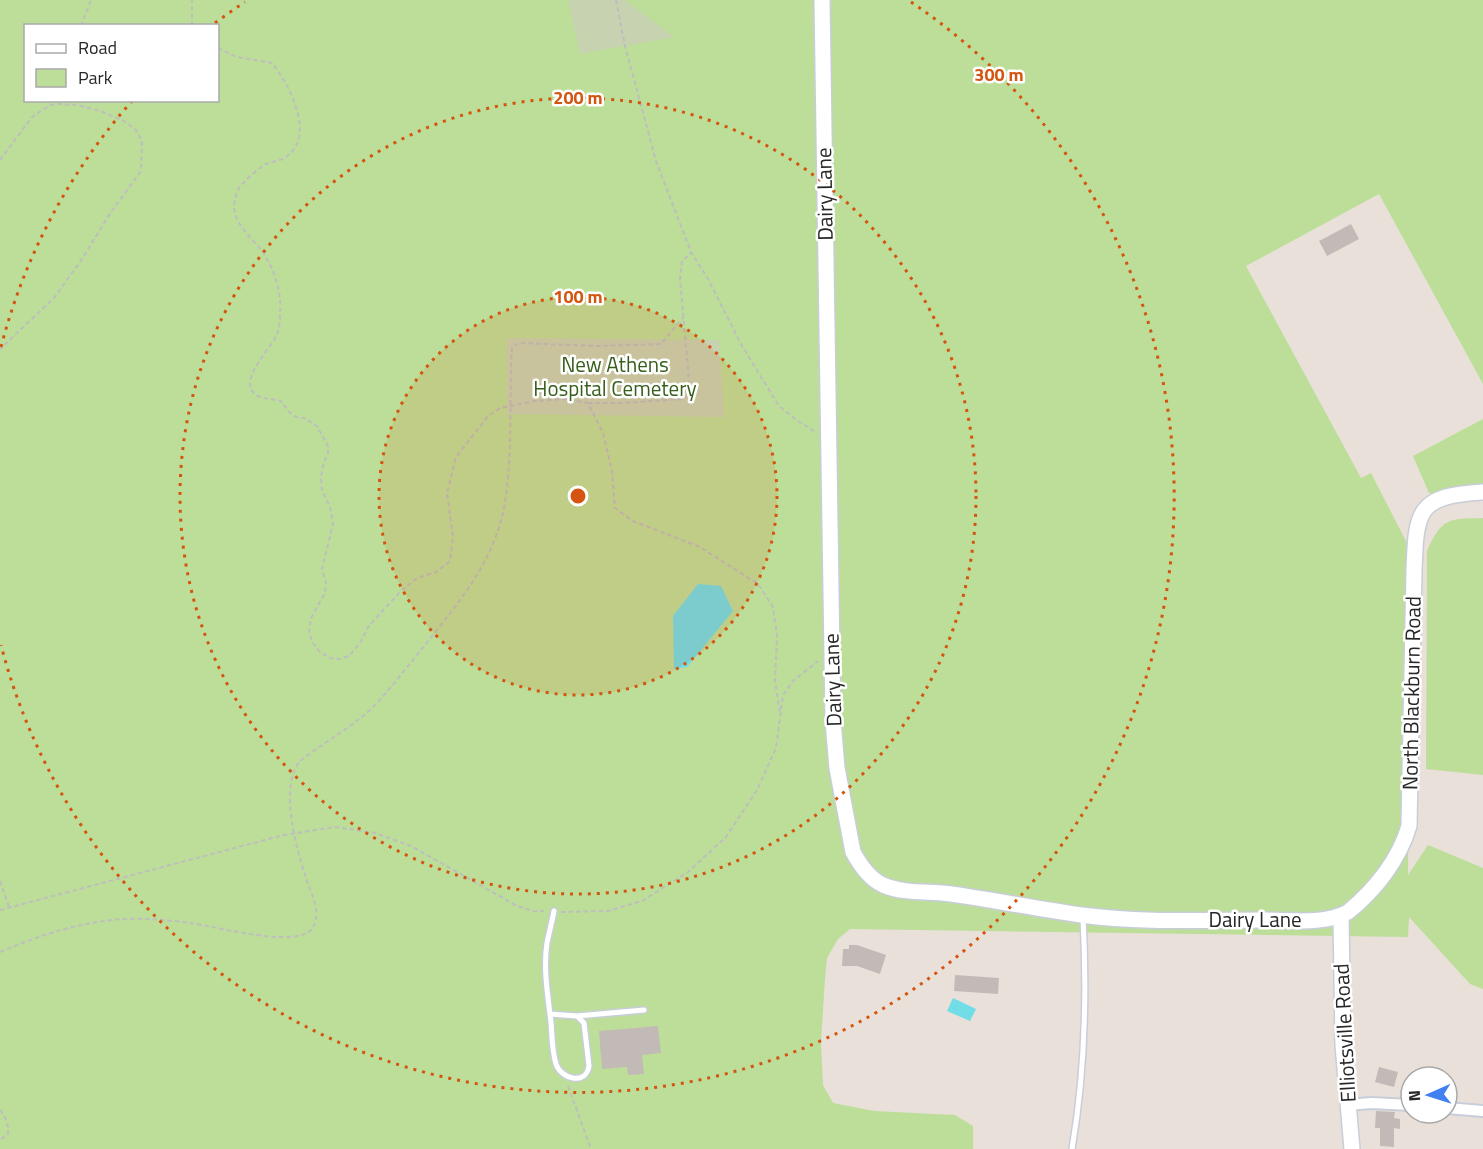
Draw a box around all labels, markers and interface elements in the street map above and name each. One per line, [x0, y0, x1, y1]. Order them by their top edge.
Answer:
legend [24, 24, 219, 102]
text: Road [78, 34, 117, 61]
text: 300 m [974, 61, 1024, 88]
text: Park [78, 64, 113, 91]
text: 200 m [553, 84, 603, 111]
street label: Dairy Lane [807, 147, 841, 241]
text: 100 m [553, 283, 603, 310]
park label: New Athens Hospital Cemetery [533, 348, 697, 404]
centre of rings [568, 486, 588, 506]
street label: North Blackburn Road [1393, 596, 1429, 790]
street label: Dairy Lane [814, 633, 850, 727]
street label: Dairy Lane [1208, 903, 1302, 935]
street label: Elliotsville Road [1324, 963, 1364, 1103]
north arrow [1399, 1065, 1459, 1125]
text: N [1402, 1090, 1426, 1102]

